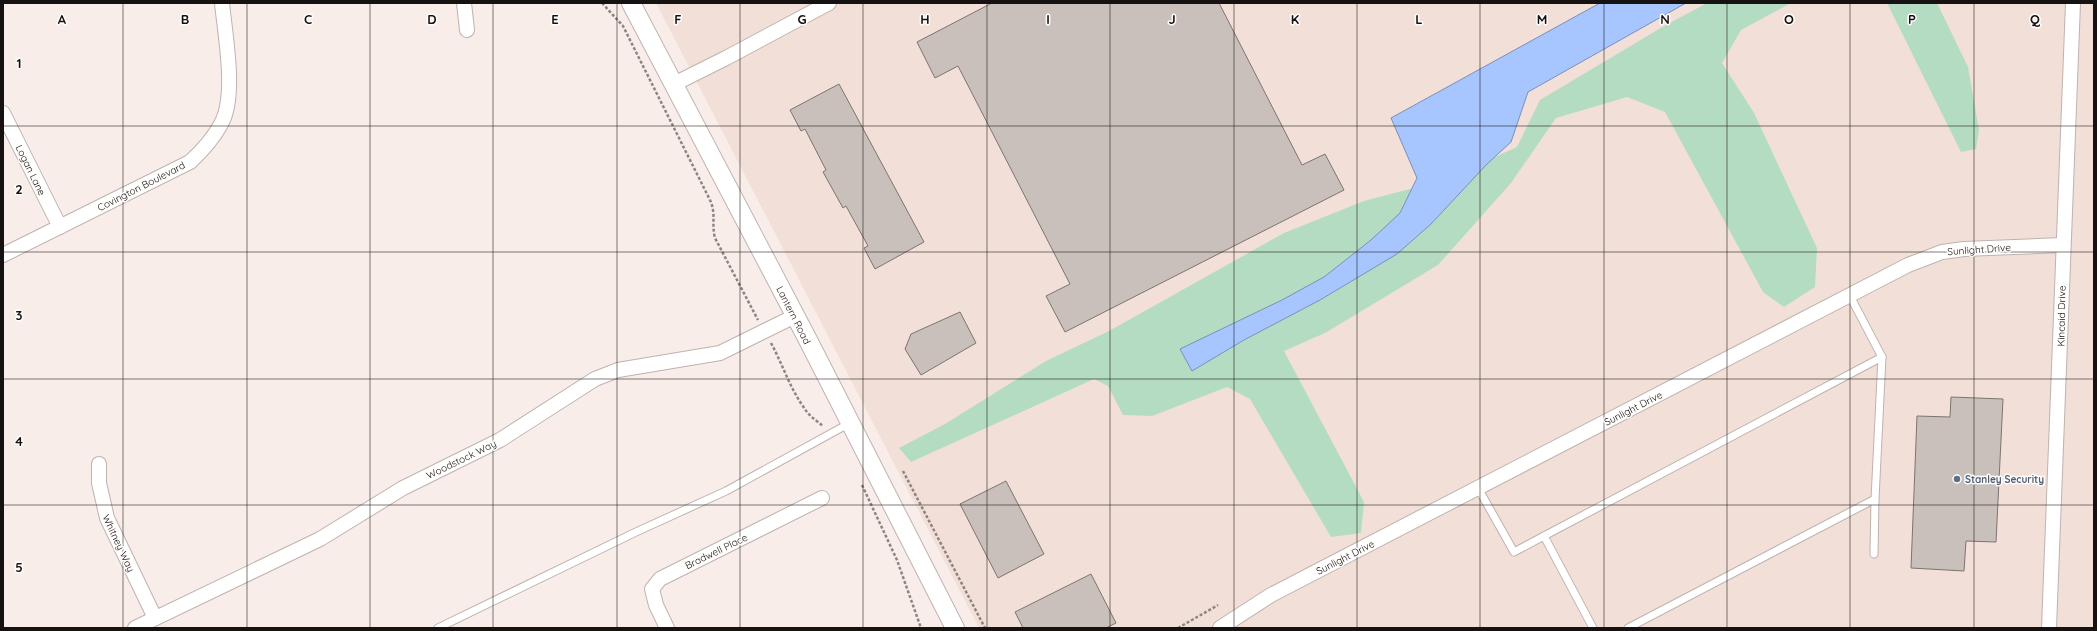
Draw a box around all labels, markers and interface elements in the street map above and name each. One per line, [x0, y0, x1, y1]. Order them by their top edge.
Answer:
text: A [58, 11, 67, 27]
text: B [181, 11, 189, 27]
text: C [304, 11, 312, 27]
text: D [427, 11, 437, 27]
text: E [551, 11, 559, 27]
text: F [674, 11, 682, 27]
text: G [797, 11, 807, 27]
text: H [920, 11, 930, 27]
text: I [1046, 11, 1050, 27]
text: J [1168, 11, 1176, 27]
text: K [1291, 11, 1300, 27]
text: L [1415, 11, 1423, 27]
text: M [1537, 11, 1547, 27]
text: N [1660, 11, 1670, 27]
text: O [1784, 11, 1794, 27]
text: P [1908, 11, 1916, 27]
text: Q [2030, 11, 2041, 27]
text: 1 [16, 55, 22, 71]
street label: Logan Lane [13, 143, 49, 198]
street label: Covington Boulevard [95, 159, 187, 214]
text: 2 [15, 181, 23, 197]
street label: Sunlight Drive [1947, 241, 2012, 258]
street label: Lantern Road [773, 284, 814, 346]
street label: Kincaid Drive [2054, 285, 2069, 347]
text: 3 [16, 307, 23, 323]
street label: Sunlight Drive [1602, 388, 1665, 429]
text: 4 [15, 433, 23, 449]
street label: Woodstock Way [424, 437, 498, 482]
place label: Stanley Security [1965, 473, 2044, 486]
marker: Stanley Security [1952, 474, 1962, 484]
street label: Whitney Way [100, 512, 138, 574]
street label: Bradwell Place [683, 531, 750, 572]
street label: Sunlight Drive [1314, 537, 1377, 578]
text: 5 [15, 559, 23, 575]

